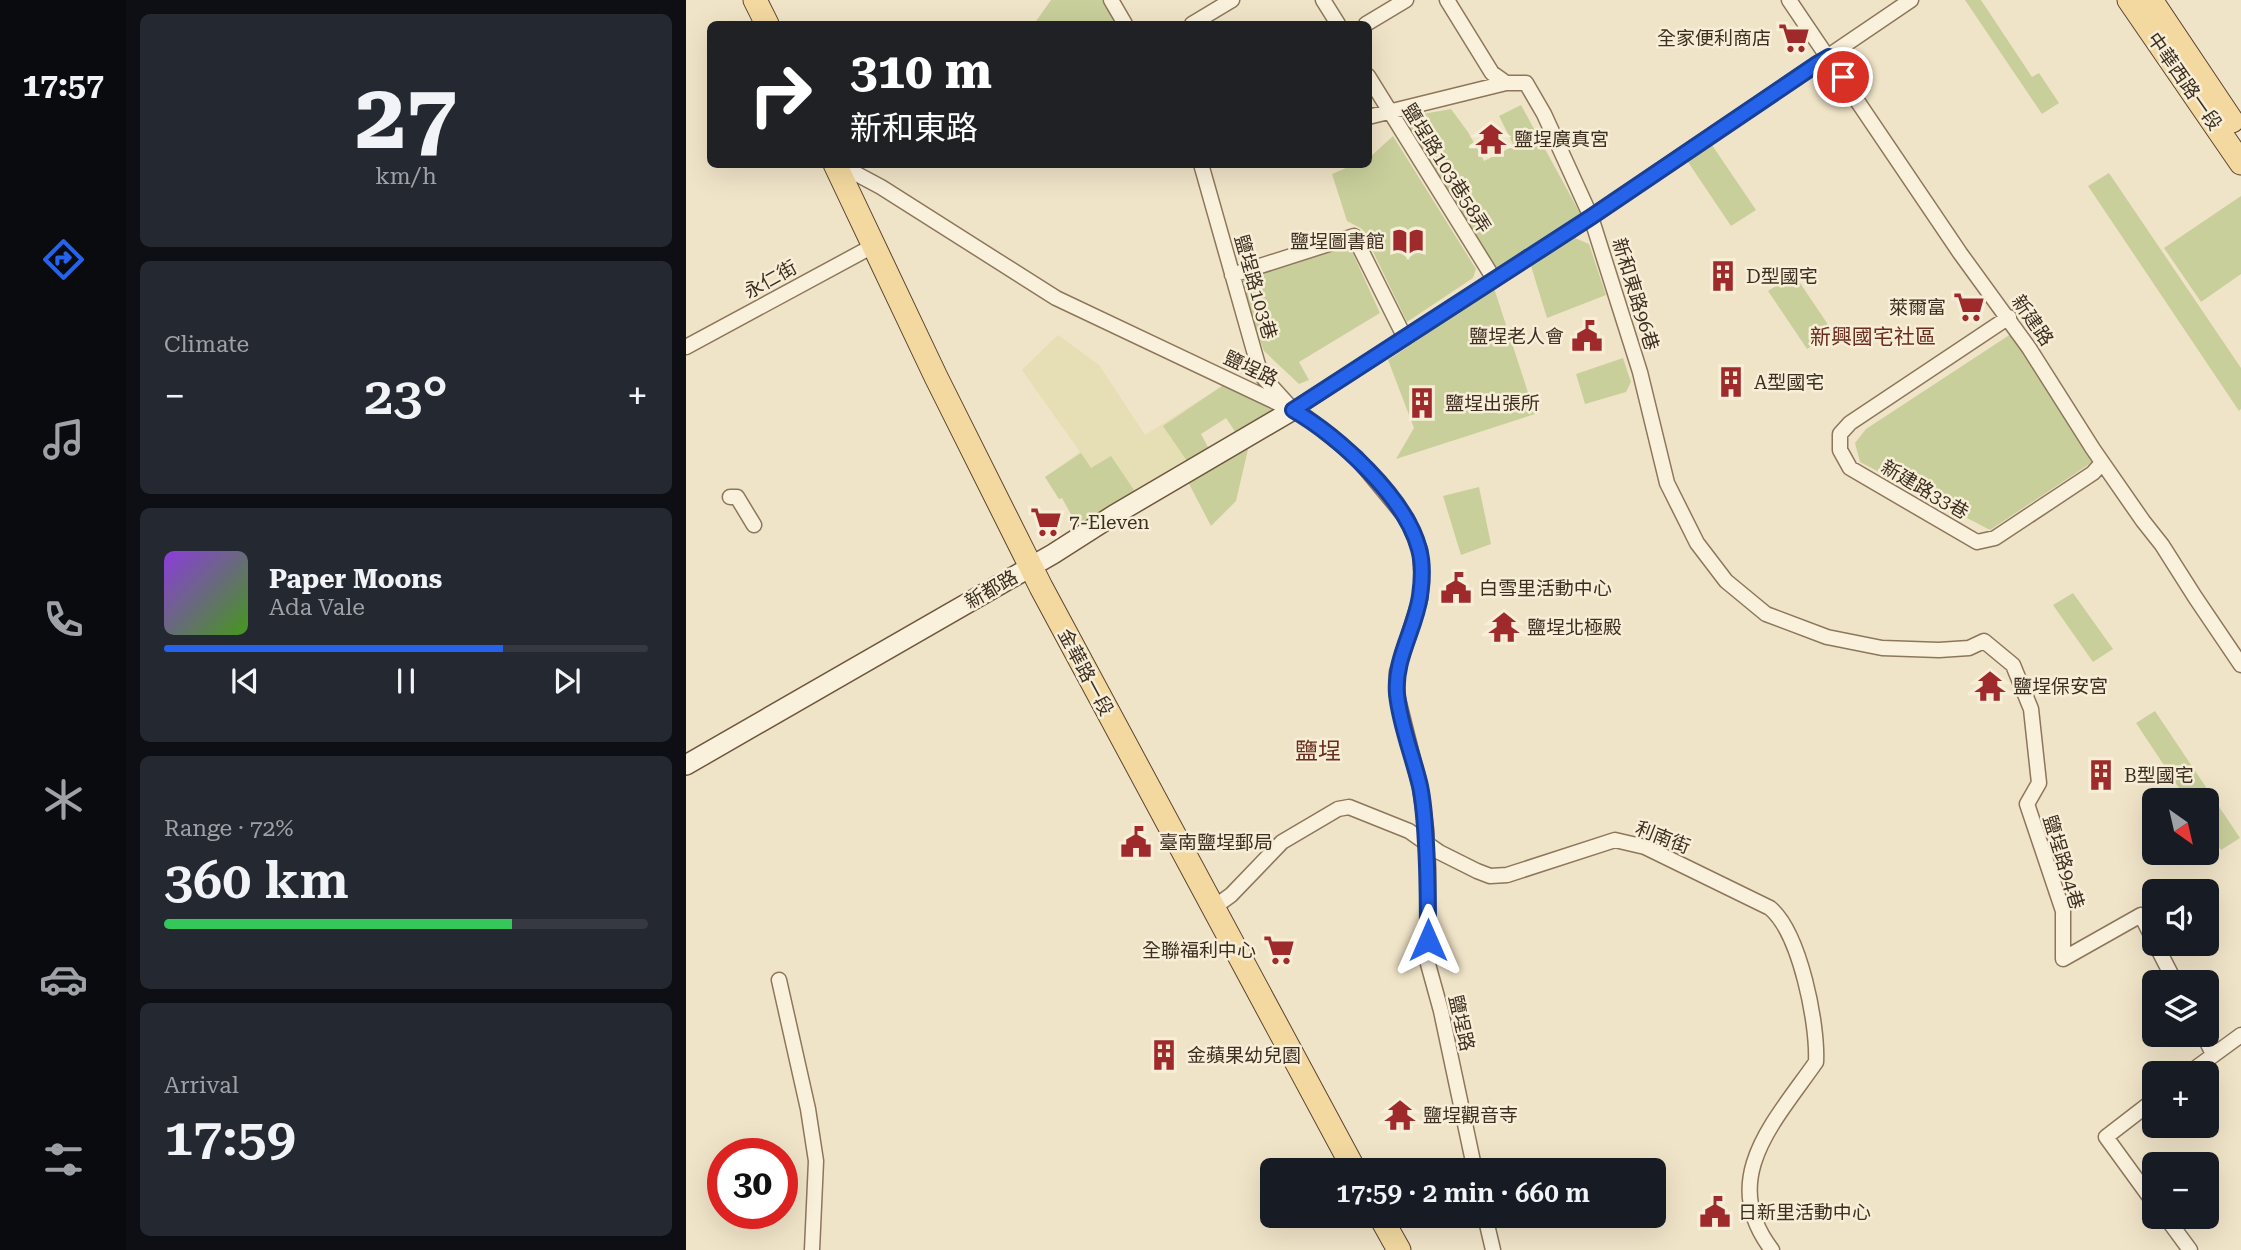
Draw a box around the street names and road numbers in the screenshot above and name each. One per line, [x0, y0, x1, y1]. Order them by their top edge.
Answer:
street label: 中華西路一段 [2142, 28, 2227, 135]
street label: 鹽埕路103巷58弄 [1398, 99, 1496, 237]
street label: 鹽埕路103巷 [1230, 232, 1281, 342]
street label: 新和東路96巷 [1608, 235, 1664, 353]
street label: 永仁街 [740, 256, 801, 303]
street label: 新建路 [2007, 290, 2058, 350]
street label: 鹽埕路 [1220, 346, 1281, 391]
street label: 新建路33巷 [1877, 455, 1973, 524]
street label: 新都路 [961, 565, 1022, 614]
street label: 金華路一段 [1053, 625, 1118, 720]
street label: 鹽埕路94巷 [2038, 812, 2089, 912]
street label: 利南街 [1632, 817, 1694, 858]
street label: 鹽埕路 [1444, 993, 1479, 1053]

